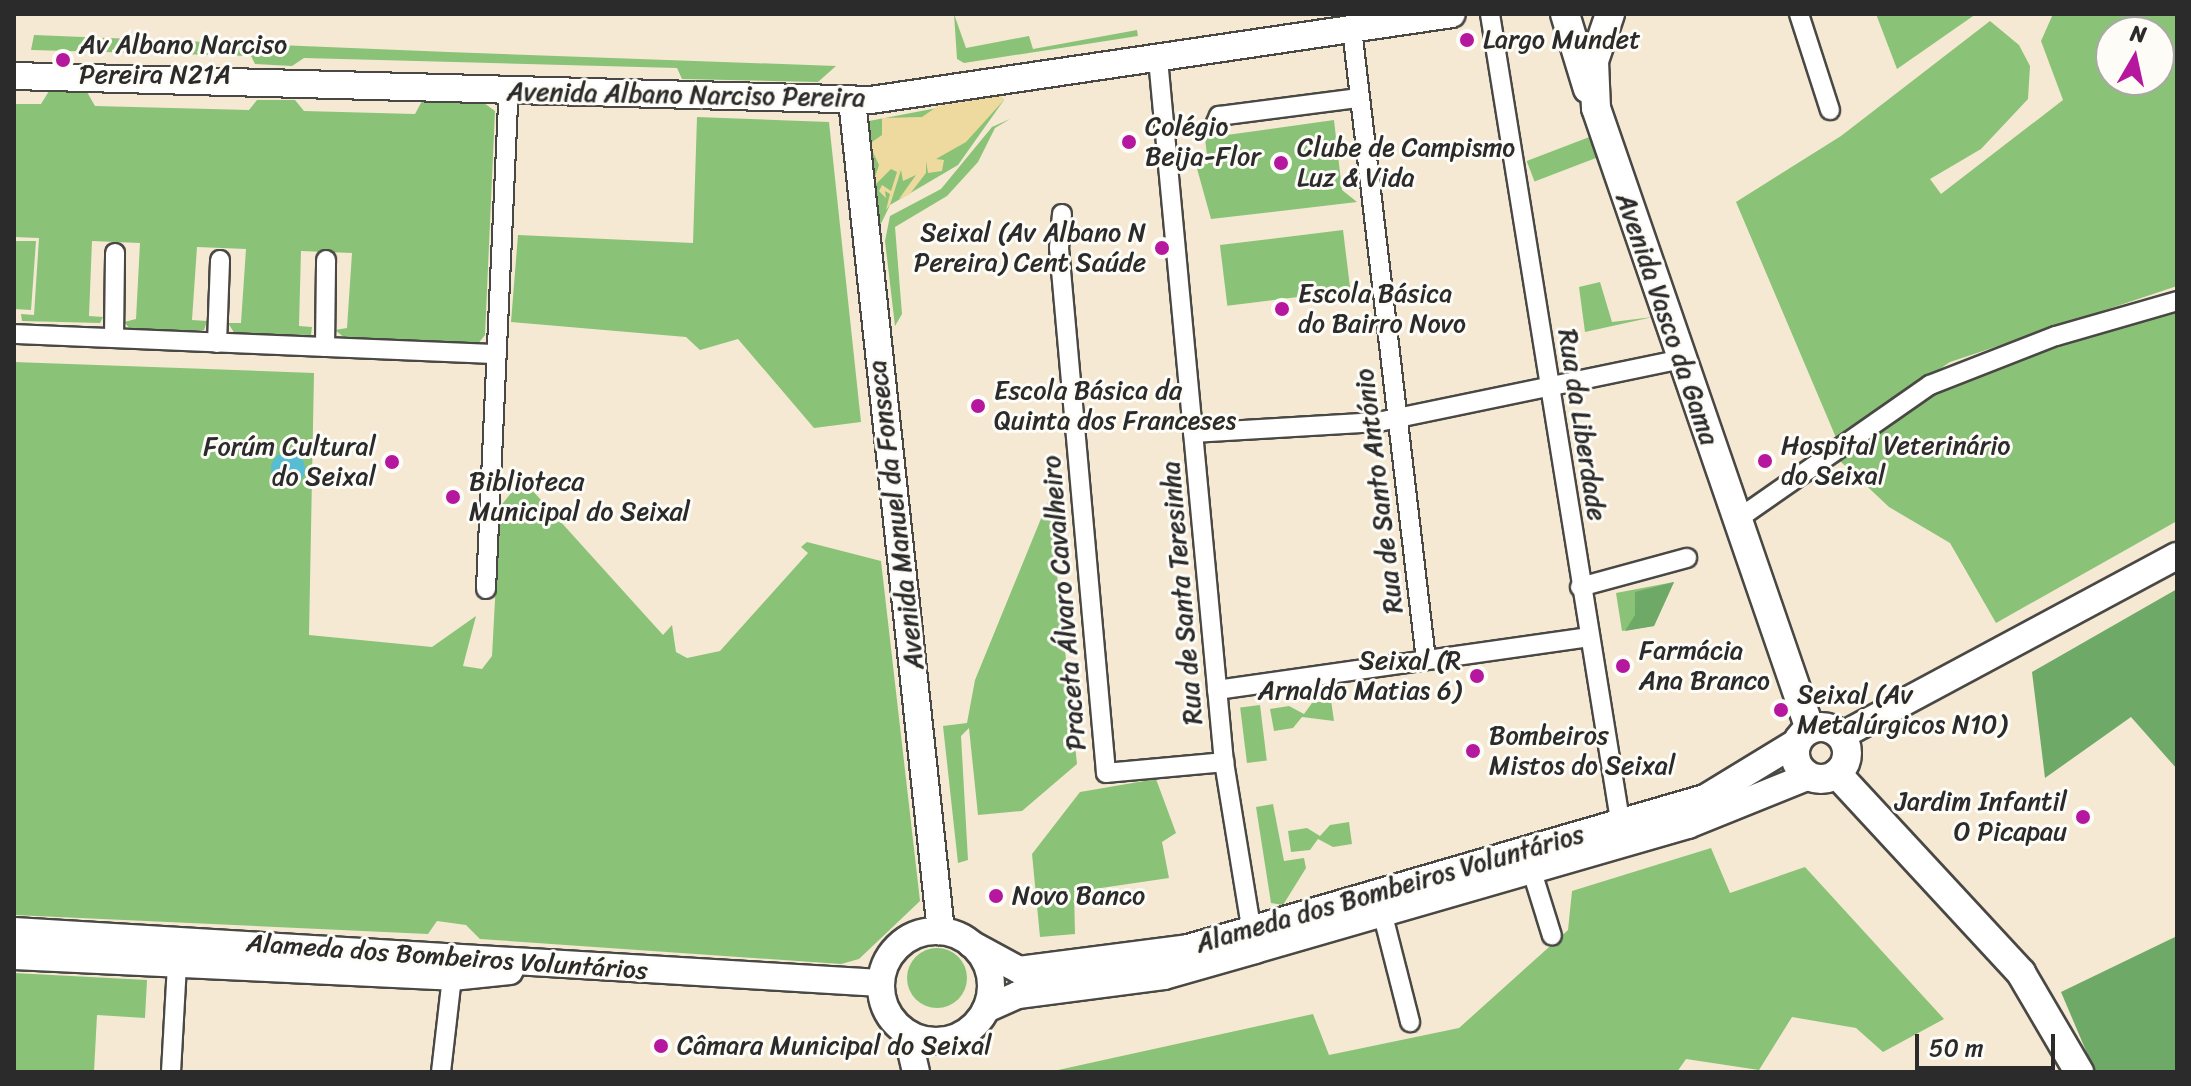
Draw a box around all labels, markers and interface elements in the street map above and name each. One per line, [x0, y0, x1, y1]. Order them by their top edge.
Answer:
text: N [2128, 13, 2149, 54]
north arrow [2095, 16, 2175, 96]
place label: Largo Mundet [1483, 24, 1639, 56]
place label: Av Albano Narciso Pereira N21A [79, 29, 286, 90]
marker: Largo Mundet [1458, 31, 1476, 49]
marker: Av Albano Narciso Pereira N21A [54, 51, 72, 69]
street label: Avenida Albano Narciso Pereira [506, 76, 866, 114]
place label: Colégio Beija-Flor [1145, 111, 1261, 172]
place label: Clube de Campismo Luz & Vida [1297, 132, 1516, 194]
marker: Colégio Beija-Flor [1120, 133, 1138, 151]
marker: Clube de Campismo Luz & Vida [1272, 154, 1290, 172]
street label: Avenida Vasco da Gama [1609, 189, 1725, 449]
place label: Seixal (Av Albano N Pereira) Cent Saúde [914, 217, 1146, 278]
marker: Seixal (Av Albano N Pereira) Cent Saúde [1153, 239, 1171, 257]
place label: Escola Básica do Bairro Novo [1298, 278, 1466, 340]
marker: Escola Básica do Bairro Novo [1273, 300, 1291, 318]
street label: Rua da Liberdade [1551, 327, 1613, 523]
street label: Avenida Manuel da Fonseca [861, 358, 931, 672]
street label: Rua de Santo António [1348, 366, 1410, 616]
place label: Escola Básica da Quinta dos Franceses [994, 375, 1237, 436]
marker: Escola Básica da Quinta dos Franceses [969, 397, 987, 415]
place label: Hospital Veterinário do Seixal [1781, 430, 2011, 492]
place label: Forúm Cultural do Seixal [203, 431, 376, 492]
marker: Hospital Veterinário do Seixal [1756, 452, 1774, 470]
marker: Forúm Cultural do Seixal [383, 453, 401, 471]
street label: Praceta Álvaro Cavalheiro [1036, 455, 1092, 751]
street label: Rua de Santa Teresinha [1155, 458, 1209, 728]
place label: Biblioteca Municipal do Seixal [469, 466, 691, 528]
marker: Biblioteca Municipal do Seixal [444, 488, 462, 506]
place label: Farmácia Ana Branco [1639, 635, 1770, 696]
place label: Seixal (R Arnaldo Matias 6) [1257, 645, 1461, 706]
marker: Farmácia Ana Branco [1614, 657, 1632, 675]
marker: Seixal (R Arnaldo Matias 6) [1468, 667, 1486, 685]
place label: Seixal (Av Metalúrgicos N10) [1797, 679, 2007, 740]
marker: Seixal (Av Metalúrgicos N10) [1772, 701, 1790, 719]
place label: Bombeiros Mistos do Seixal [1489, 720, 1676, 782]
marker: Bombeiros Mistos do Seixal [1464, 742, 1482, 760]
place label: Jardim Infantil O Picapau [1895, 786, 2067, 848]
marker: Jardim Infantil O Picapau [2074, 808, 2092, 826]
street label: Alameda dos Bombeiros Voluntários [1191, 818, 1589, 960]
place label: Novo Banco [1012, 880, 1145, 912]
marker: Novo Banco [987, 887, 1005, 905]
street label: Alameda dos Bombeiros Voluntários [244, 927, 650, 987]
scale bar [1919, 1018, 2059, 1068]
text: 50 m [1929, 1027, 1984, 1069]
place label: Câmara Municipal do Seixal [677, 1030, 991, 1062]
marker: Câmara Municipal do Seixal [652, 1037, 670, 1055]

